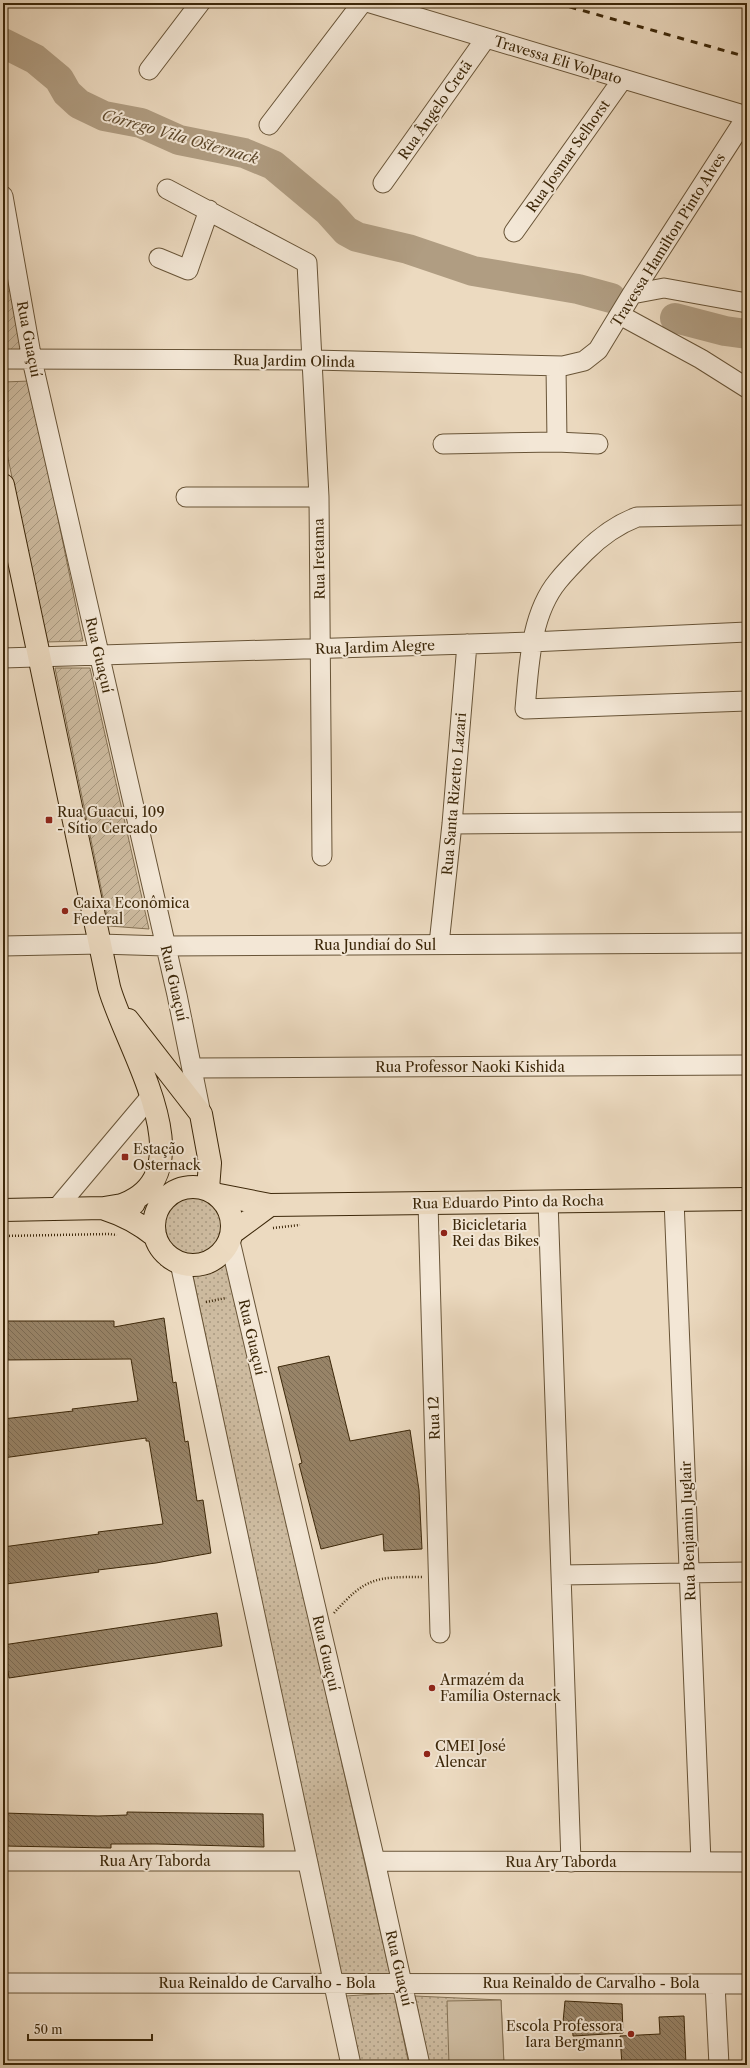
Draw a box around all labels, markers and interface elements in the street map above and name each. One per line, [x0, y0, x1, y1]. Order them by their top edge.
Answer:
street label: Travessa Eli Volpato [492, 32, 624, 88]
street label: Rua Ângelo Cretã [394, 57, 476, 163]
street label: Rua Josmar Selhorst [522, 96, 614, 216]
water label: Córrego Vila Osternack [100, 105, 261, 168]
street label: Travessa Hamilton Pinto Alves [607, 150, 729, 330]
street label: Rua Guaçuí [13, 299, 45, 379]
street label: Rua Jardim Olinda [233, 351, 356, 371]
street label: Rua Iretama [309, 518, 329, 600]
street label: Rua Guaçuí [82, 615, 116, 695]
street label: Rua Jardim Alegre [315, 636, 435, 658]
street label: Rua Santa Rizetto Lazari [438, 712, 470, 876]
place label: Rua Guacui, 109 - Sítio Cercado [57, 803, 165, 837]
marker: Rua Guacui, 109 - Sítio Cercado [44, 815, 54, 825]
place label: Caixa Econômica Federal [73, 894, 190, 928]
marker: Caixa Econômica Federal [60, 906, 70, 916]
street label: Rua Jundiaí do Sul [314, 936, 436, 954]
street label: Rua Guaçuí [157, 943, 191, 1023]
street label: Rua Professor Naoki Kishida [375, 1058, 565, 1076]
place label: Estação Osternack [133, 1140, 202, 1174]
marker: Estação Osternack [120, 1152, 130, 1162]
street label: Rua Eduardo Pinto da Rocha [412, 1191, 605, 1213]
place label: Bicicletaria Rei das Bikes [452, 1216, 539, 1250]
marker: Bicicletaria Rei das Bikes [439, 1228, 449, 1238]
street label: Rua Guaçuí [235, 1297, 269, 1377]
street label: Rua 12 [424, 1396, 444, 1440]
street label: Rua Benjamin Juglair [677, 1461, 699, 1601]
street label: Rua Guaçuí [309, 1613, 343, 1693]
place label: Armazém da Família Osternack [439, 1671, 561, 1705]
marker: Armazém da Família Osternack [427, 1683, 437, 1693]
place label: CMEI José Alencar [434, 1737, 506, 1771]
marker: CMEI José Alencar [422, 1749, 432, 1759]
street label: Rua Ary Taborda [99, 1852, 211, 1870]
street label: Rua Ary Taborda [505, 1853, 617, 1871]
street label: Rua Guaçuí [382, 1928, 416, 2008]
street label: Rua Reinaldo de Carvalho - Bola [158, 1974, 376, 1992]
street label: Rua Reinaldo de Carvalho - Bola [482, 1974, 700, 1992]
scale bar [28, 2016, 152, 2042]
place label: Escola Professora Iara Bergmann [506, 2017, 624, 2051]
text: 50 m [34, 2022, 63, 2037]
marker: Escola Professora Iara Bergmann [626, 2029, 636, 2039]

